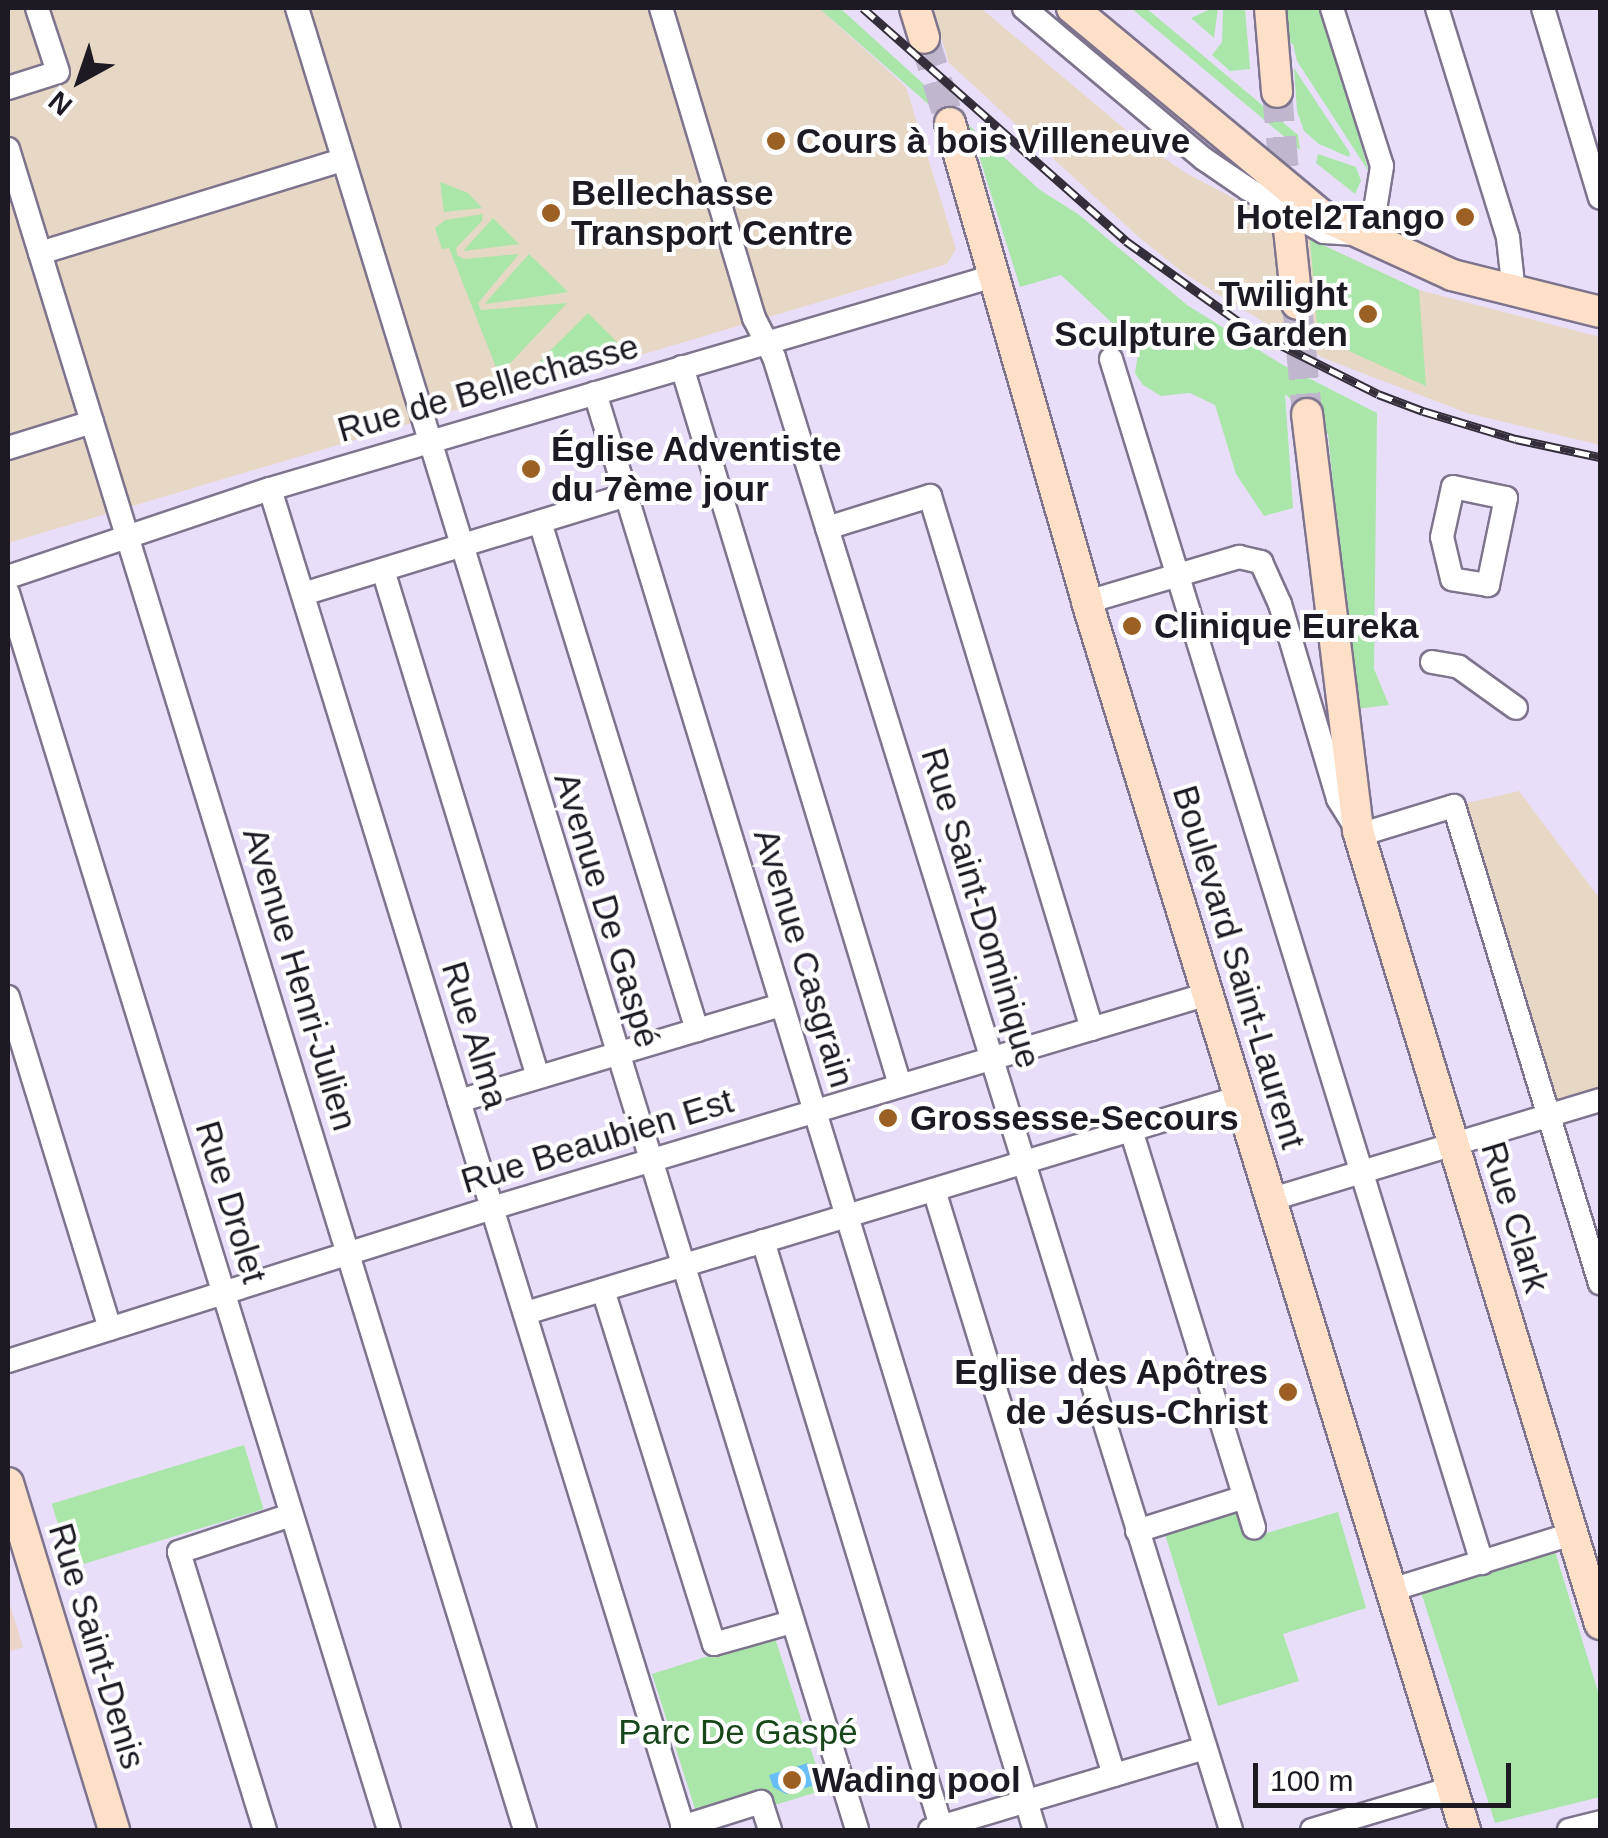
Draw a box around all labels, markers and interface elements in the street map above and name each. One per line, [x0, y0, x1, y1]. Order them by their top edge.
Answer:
north arrow [30, 30, 130, 130]
text: N [43, 85, 78, 122]
place label: Cours à bois Villeneuve [796, 120, 1190, 162]
marker: Cours à bois Villeneuve [765, 130, 787, 152]
place label: Bellechasse Transport Centre [571, 172, 853, 254]
place label: Hotel2Tango [1236, 196, 1445, 238]
marker: Bellechasse Transport Centre [540, 202, 562, 224]
marker: Hotel2Tango [1454, 206, 1476, 228]
place label: Twilight Sculpture Garden [1054, 273, 1348, 355]
marker: Twilight Sculpture Garden [1357, 303, 1379, 325]
street label: Rue de Bellechasse [333, 325, 643, 451]
place label: Église Adventiste du 7ème jour [551, 428, 843, 510]
marker: Église Adventiste du 7ème jour [520, 458, 542, 480]
place label: Clinique Eureka [1154, 605, 1419, 647]
marker: Clinique Eureka [1119, 613, 1145, 639]
street label: Rue Saint-Dominique [912, 743, 1050, 1073]
street label: Avenue De Gaspé [545, 767, 669, 1053]
street label: Boulevard Saint-Laurent [1164, 780, 1314, 1154]
street label: Avenue Henri-Julien [234, 822, 366, 1136]
street label: Avenue Casgrain [745, 824, 863, 1092]
street label: Rue Alma [432, 955, 518, 1115]
street label: Rue Beaubien Est [456, 1080, 738, 1202]
place label: Grossesse-Secours [910, 1097, 1239, 1139]
marker: Grossesse-Secours [875, 1105, 901, 1131]
street label: Rue Drolet [186, 1116, 276, 1288]
street label: Rue Clark [1472, 1136, 1558, 1298]
place label: Eglise des Apôtres de Jésus-Christ [953, 1351, 1268, 1433]
marker: Eglise des Apôtres de Jésus-Christ [1277, 1381, 1299, 1403]
street label: Rue Saint-Denis [40, 1518, 154, 1774]
park label: Parc De Gaspé [618, 1711, 858, 1753]
scale bar [1258, 1743, 1516, 1805]
place label: Wading pool [812, 1759, 1021, 1801]
text: 100 m [1270, 1764, 1353, 1797]
marker: Wading pool [781, 1769, 803, 1791]

